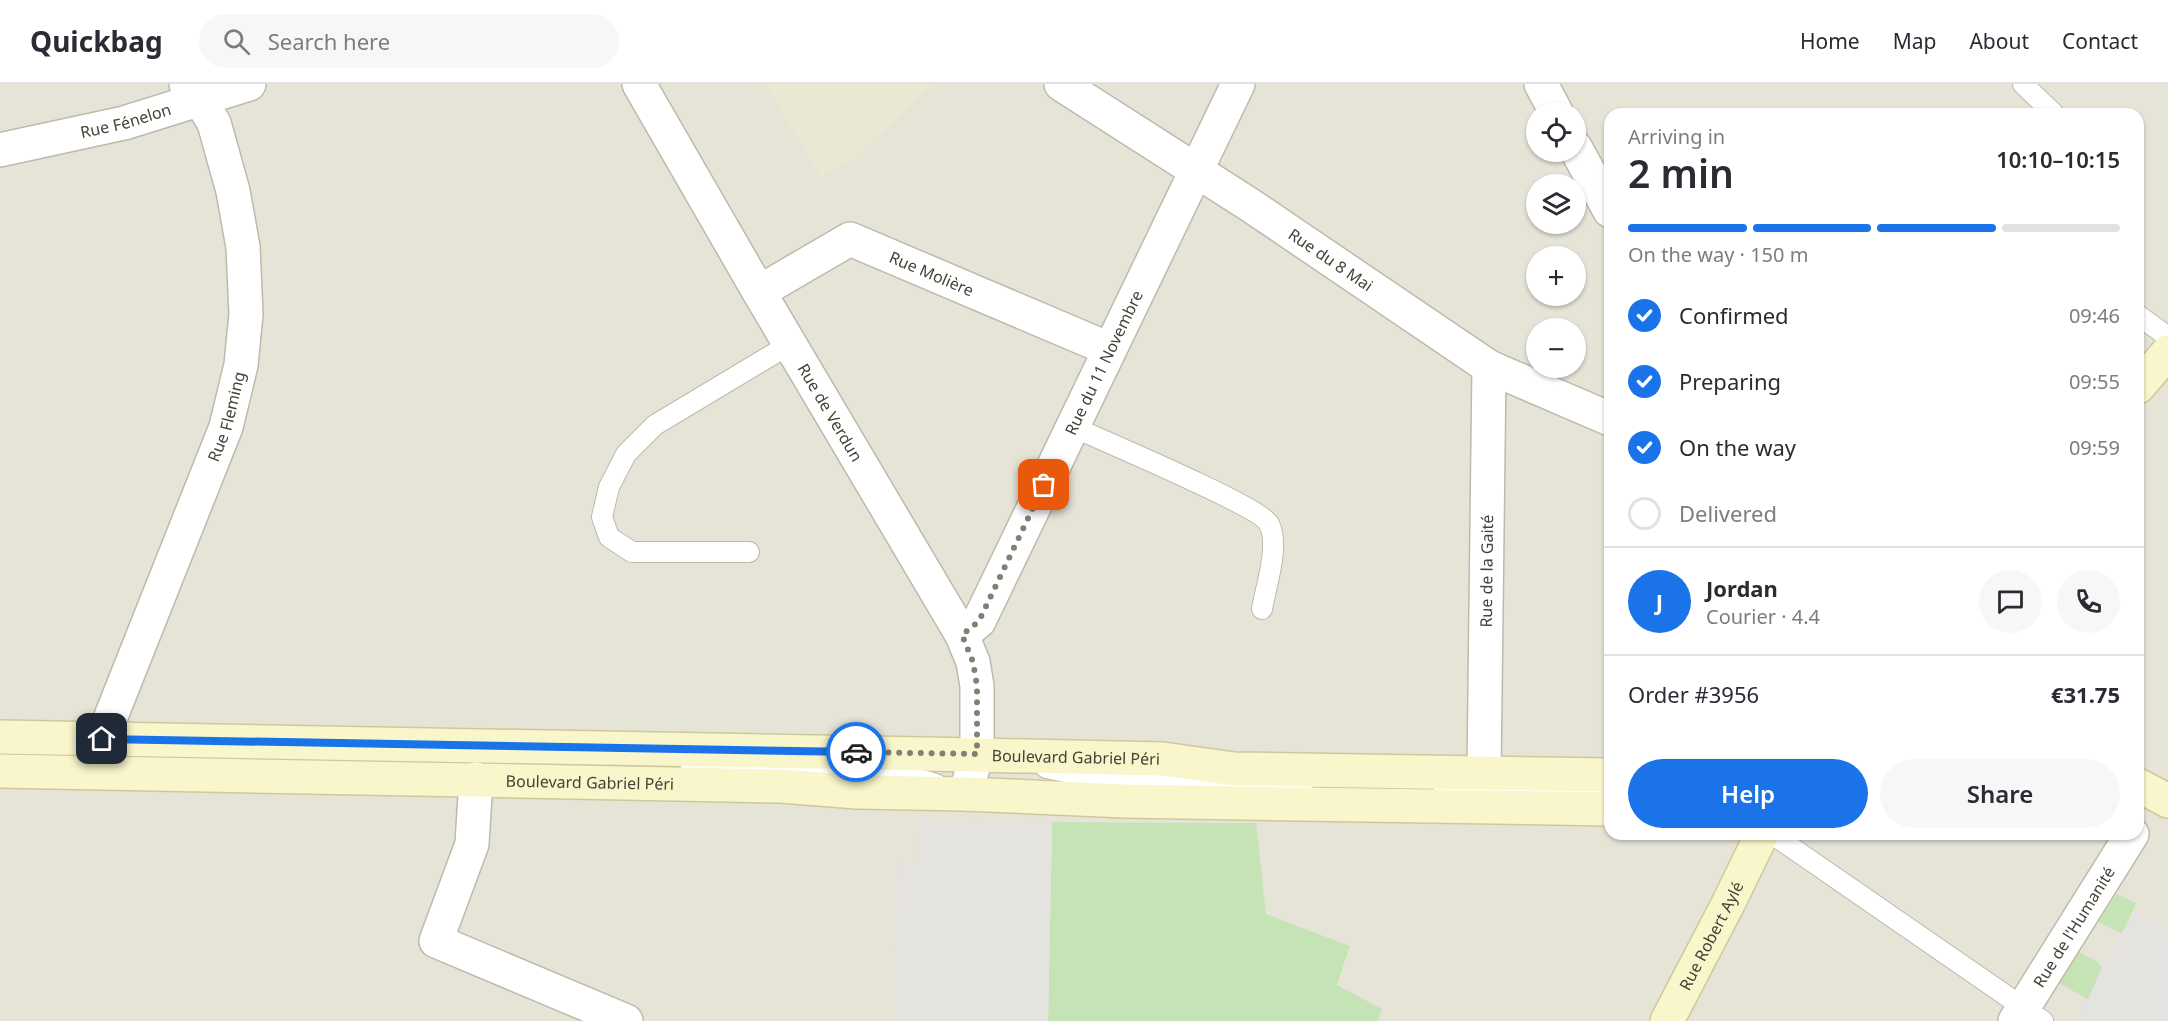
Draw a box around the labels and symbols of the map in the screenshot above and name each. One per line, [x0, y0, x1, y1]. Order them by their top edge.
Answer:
street label: Rue Fénelon [78, 98, 174, 143]
street label: Rue du 8 Mai [1284, 223, 1377, 296]
street label: Rue Molière [886, 246, 977, 301]
street label: Rue du 11 Novembre [1059, 286, 1148, 439]
street label: Rue de Verdun [793, 359, 868, 465]
street label: Rue Fleming [202, 369, 250, 465]
pin [1018, 459, 1069, 510]
street label: Rue de la Gaité [1475, 514, 1498, 628]
pin [76, 713, 127, 764]
courier [826, 722, 886, 782]
street label: Boulevard Gabriel Péri [991, 744, 1160, 770]
street label: Boulevard Gabriel Péri [506, 770, 674, 795]
street label: Rue de l'Humanité [2028, 862, 2120, 991]
street label: Rue Robert Aylé [1674, 878, 1748, 994]

